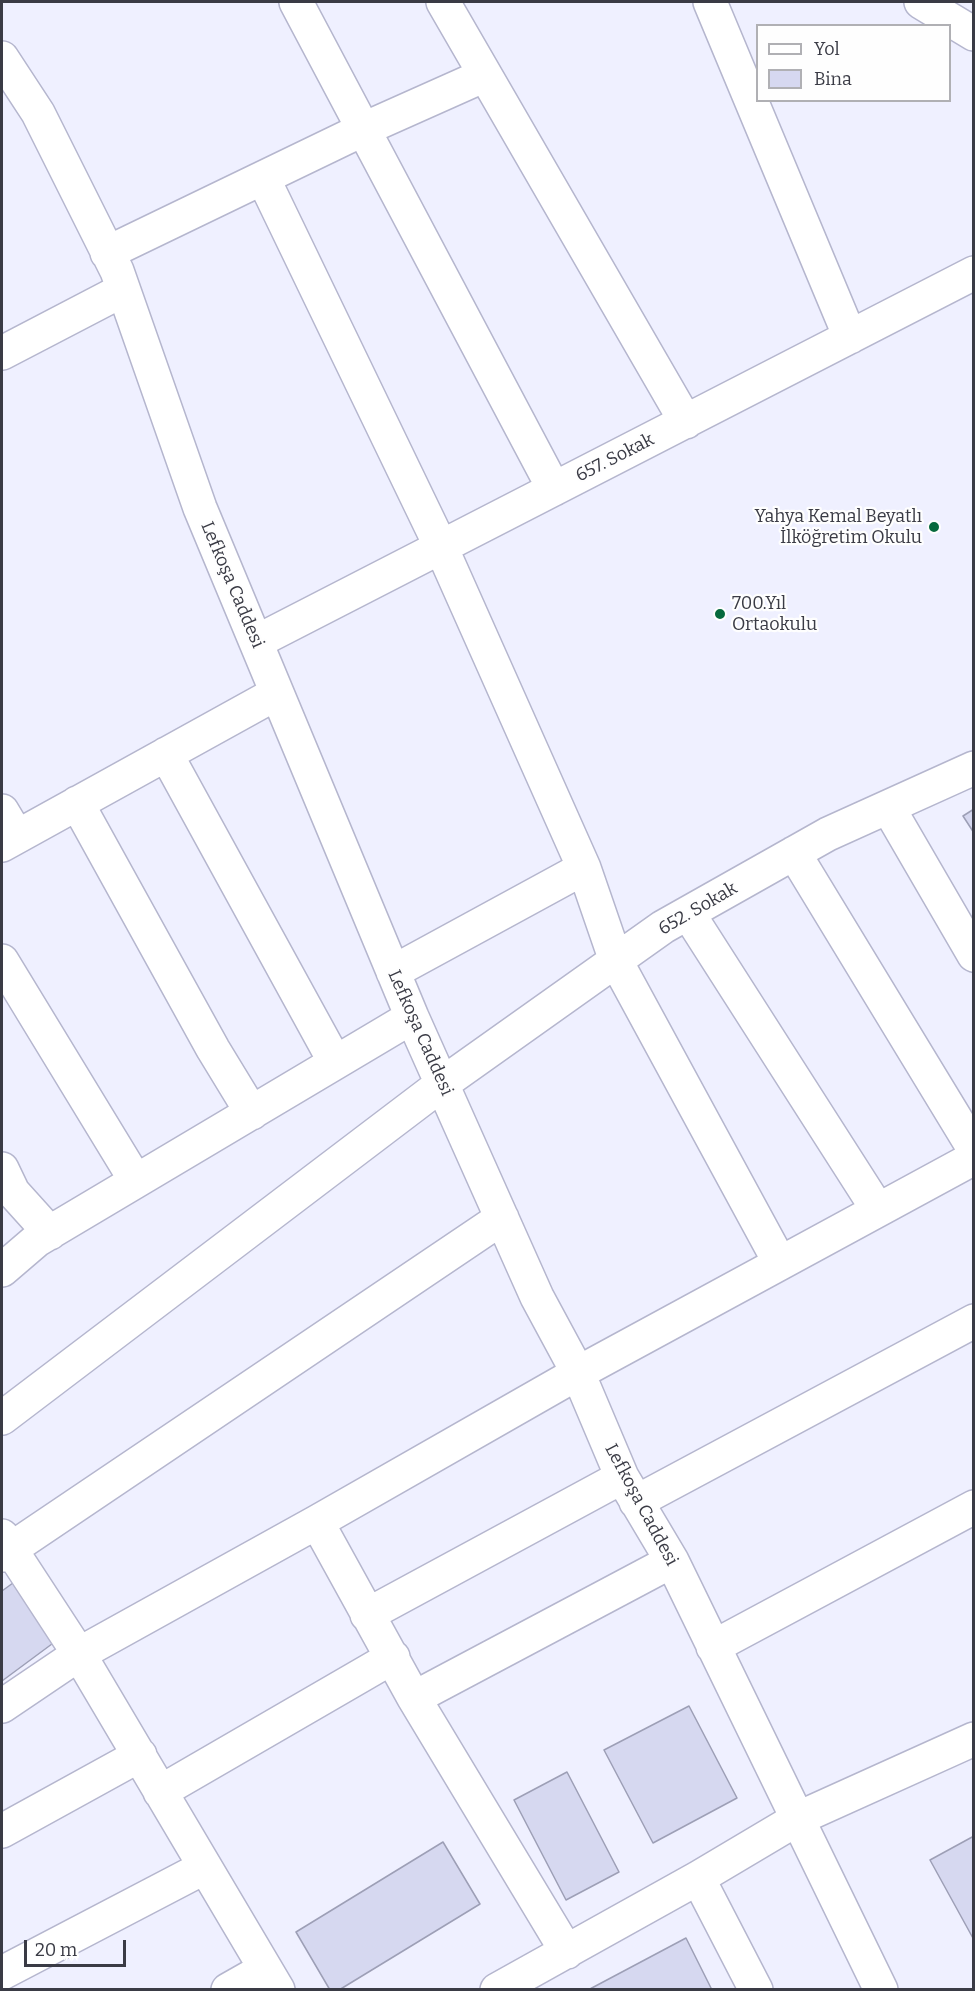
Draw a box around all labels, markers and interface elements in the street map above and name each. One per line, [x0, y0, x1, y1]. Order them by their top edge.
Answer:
legend [756, 24, 951, 102]
text: Yol [814, 38, 840, 60]
text: Bina [814, 68, 852, 90]
street label: 657. Sokak [572, 429, 658, 487]
place label: Yahya Kemal Beyatlı İlköğretim Okulu [755, 506, 922, 548]
street label: Lefkoşa Caddesi [196, 519, 268, 651]
marker: Yahya Kemal Beyatlı İlköğretim Okulu [927, 520, 941, 534]
place label: 700.Yıl Ortaokulu [732, 593, 817, 636]
marker: 700.Yıl Ortaokulu [713, 607, 727, 621]
street label: 652. Sokak [655, 878, 741, 940]
street label: Lefkoşa Caddesi [383, 967, 457, 1099]
street label: Lefkoşa Caddesi [600, 1440, 682, 1570]
scale bar [27, 1928, 129, 1966]
text: 20 m [35, 1939, 77, 1961]

